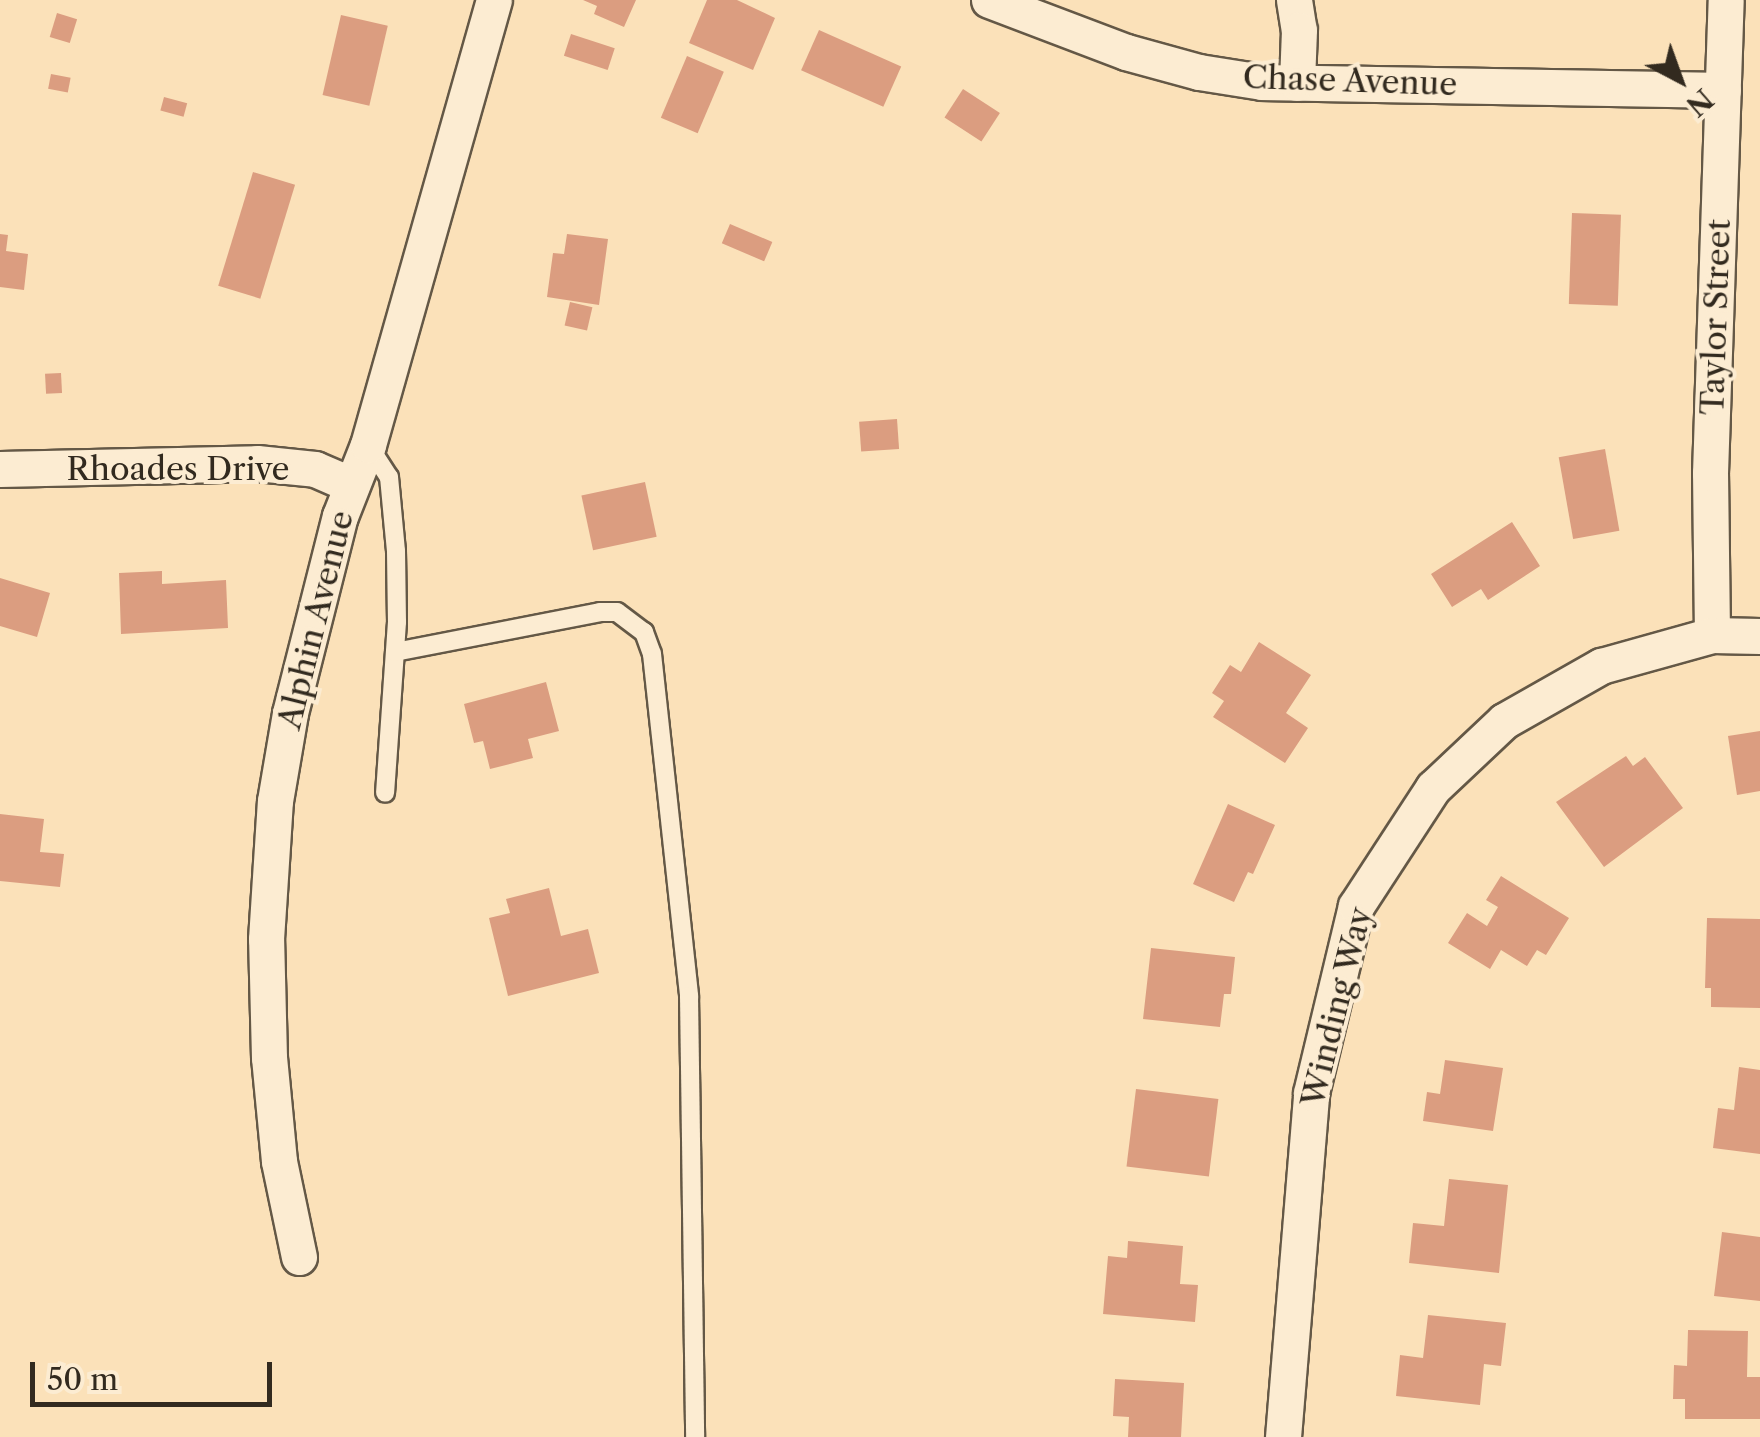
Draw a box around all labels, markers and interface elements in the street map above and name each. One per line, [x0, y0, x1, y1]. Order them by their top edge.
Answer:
north arrow [1630, 30, 1730, 130]
street label: Chase Avenue [1242, 58, 1458, 104]
text: N [1679, 82, 1720, 123]
street label: Taylor Street [1693, 218, 1739, 416]
street label: Rhoades Drive [67, 450, 289, 488]
street label: Alphin Avenue [270, 506, 362, 734]
street label: Winding Way [1294, 903, 1380, 1111]
scale bar [35, 1342, 278, 1404]
text: 50 m [47, 1361, 118, 1398]

